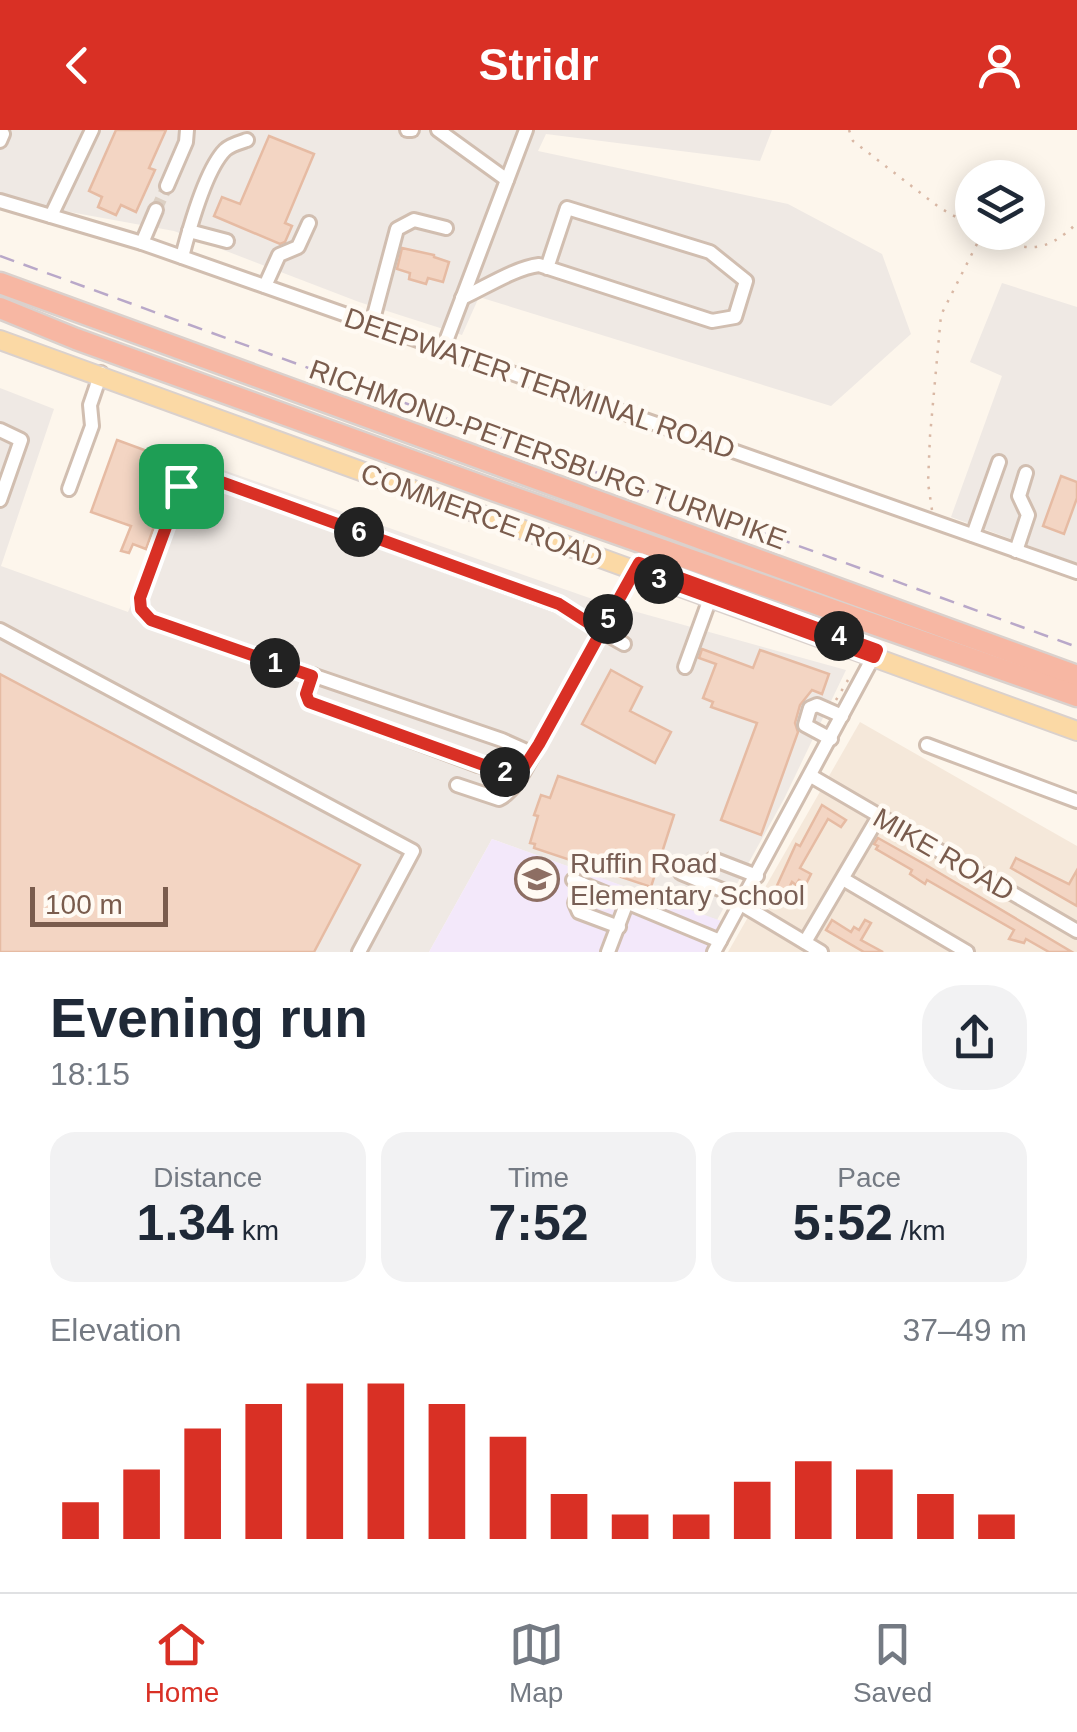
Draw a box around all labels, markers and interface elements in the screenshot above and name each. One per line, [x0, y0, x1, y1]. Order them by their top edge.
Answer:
icon: back [50, 38, 105, 93]
icon: person [972, 38, 1027, 93]
text: Stridr [478, 39, 599, 90]
map controls [955, 160, 1045, 250]
button: layers [955, 160, 1045, 250]
street label: DEEPWATER TERMINAL ROAD [341, 302, 739, 465]
street label: RICHMOND-PETERSBURG TURNPIKE [305, 354, 790, 555]
pin [139, 444, 224, 529]
street label: COMMERCE ROAD [357, 457, 607, 574]
icon: arrive [154, 459, 209, 514]
pin: 6 [334, 507, 384, 557]
text: 6 [351, 516, 367, 547]
pin: 3 [634, 554, 684, 604]
text: 3 [651, 563, 667, 594]
pin: 5 [583, 594, 633, 644]
text: 5 [600, 603, 616, 634]
pin: 4 [814, 611, 864, 661]
text: 4 [831, 620, 847, 651]
pin: 1 [250, 638, 300, 688]
text: 1 [267, 647, 283, 678]
pin: 2 [480, 747, 530, 797]
text: 2 [497, 756, 513, 787]
street label: MIKE ROAD [868, 802, 1020, 907]
place label: Ruffin Road Elementary School [570, 848, 805, 911]
school or university icon: Ruffin Road Elementary School [514, 856, 560, 902]
scale bar [30, 882, 168, 926]
text: 100 m [45, 889, 123, 920]
button: share [922, 985, 1027, 1090]
text: Evening run [50, 987, 368, 1049]
text: 18:15 [50, 1056, 130, 1092]
text: Distance [153, 1162, 262, 1193]
text: Time [508, 1162, 569, 1193]
text: Pace [837, 1162, 901, 1193]
text: 1.34 [137, 1195, 234, 1251]
text: 7:52 [488, 1195, 589, 1251]
text: 5:52 [793, 1195, 893, 1251]
text: km [234, 1215, 279, 1246]
text: /km [893, 1215, 946, 1246]
text: Elevation [50, 1312, 182, 1348]
text: 37–49 m [902, 1312, 1027, 1348]
tab: Home [145, 1617, 219, 1709]
tab: Map [509, 1617, 564, 1709]
tab: Saved [853, 1617, 932, 1709]

